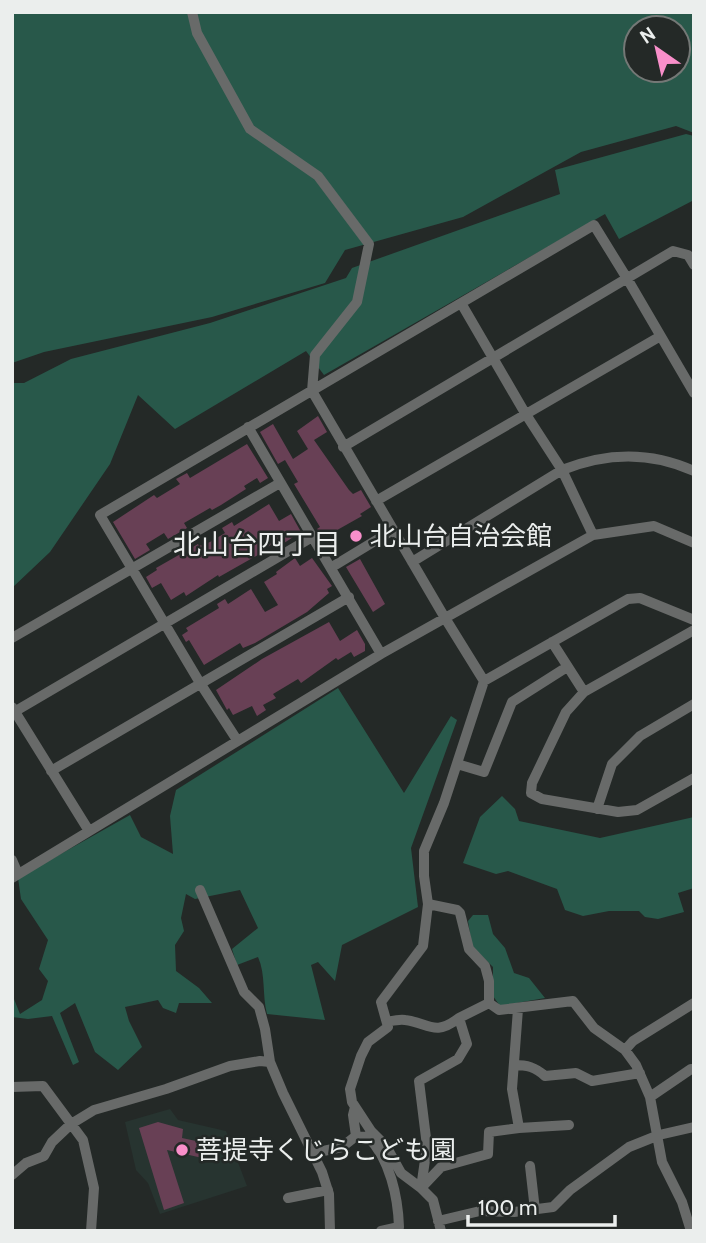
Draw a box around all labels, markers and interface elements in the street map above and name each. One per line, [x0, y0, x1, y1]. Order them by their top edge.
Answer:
north arrow [622, 14, 692, 84]
text: N [636, 22, 660, 49]
place label: 北山台自治会館 [370, 520, 552, 552]
district label: 北山台四丁目 [173, 527, 341, 561]
marker: 北山台自治会館 [348, 528, 364, 544]
place label: 菩提寺くじらこども園 [196, 1134, 456, 1166]
marker: 菩提寺くじらこども園 [174, 1142, 190, 1158]
scale bar [468, 1184, 615, 1228]
text: 100 m [478, 1195, 537, 1220]

